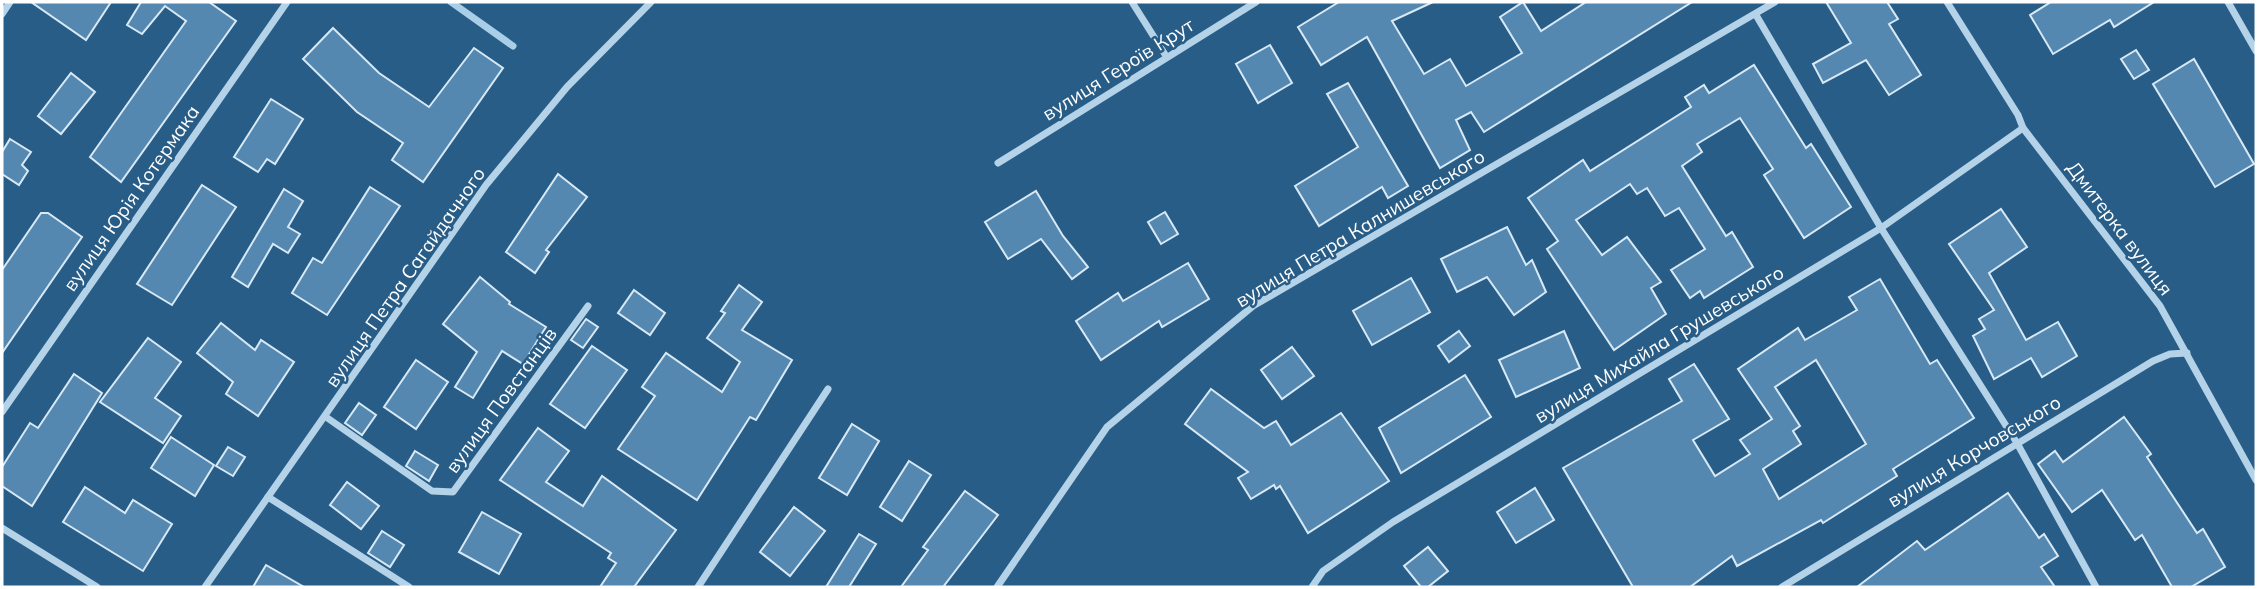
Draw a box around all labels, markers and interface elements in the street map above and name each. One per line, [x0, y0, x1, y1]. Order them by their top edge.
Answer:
street label: вулиця Героїв Крут [1038, 12, 1199, 125]
street label: вулиця Юрія Котермака [58, 100, 204, 296]
street label: вулиця Петра Калнишевського [1231, 144, 1489, 312]
street label: Дмитерка вулиця [2062, 156, 2178, 300]
street label: вулиця Петра Сагайдачного [320, 162, 490, 392]
street label: вулиця Михайла Грушевського [1530, 260, 1788, 428]
street label: вулиця Повстанців [440, 323, 562, 477]
street label: вулиця Корчовського [1883, 390, 2065, 512]

